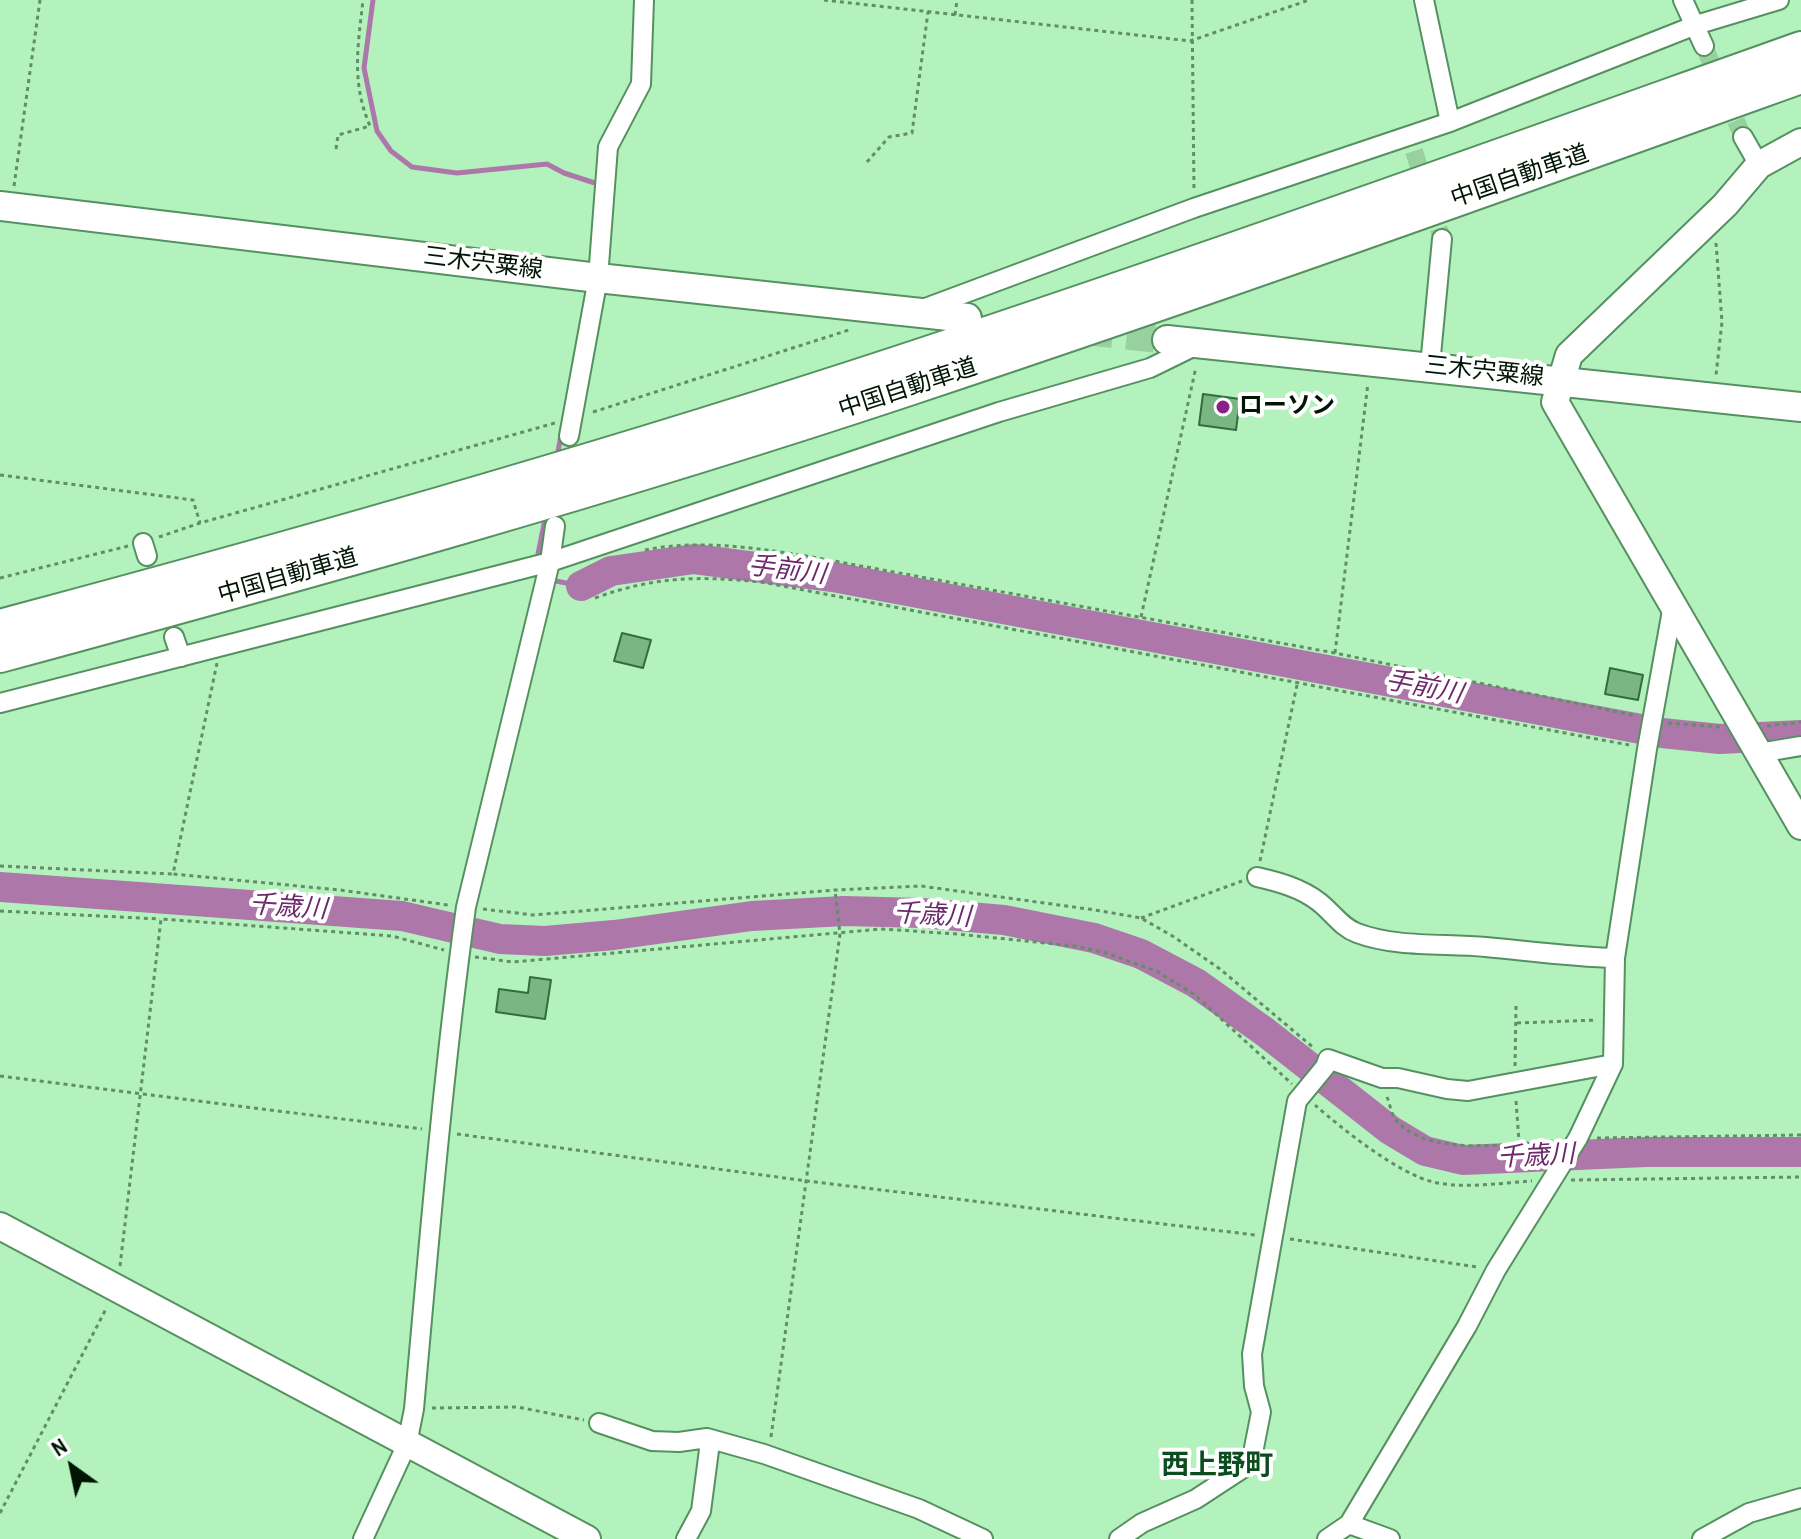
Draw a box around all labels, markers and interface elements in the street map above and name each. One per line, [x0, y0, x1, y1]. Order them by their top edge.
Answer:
street label: 中国自動車道 [1447, 140, 1593, 214]
street label: 三木宍粟線 [422, 242, 544, 286]
street label: 三木宍粟線 [1423, 351, 1545, 393]
street label: 中国自動車道 [835, 353, 981, 425]
place label: ローソン [1239, 393, 1335, 421]
marker: ローソン [1214, 398, 1232, 416]
street label: 中国自動車道 [215, 543, 361, 611]
water label: 手前川 [746, 551, 828, 591]
water label: 手前川 [1383, 665, 1465, 711]
water label: 千歳川 [248, 890, 328, 926]
water label: 千歳川 [892, 898, 972, 934]
water label: 千歳川 [1496, 1139, 1576, 1175]
north arrow [32, 1427, 112, 1507]
text: N [45, 1431, 73, 1463]
district label: 西上野町 [1161, 1449, 1273, 1483]

